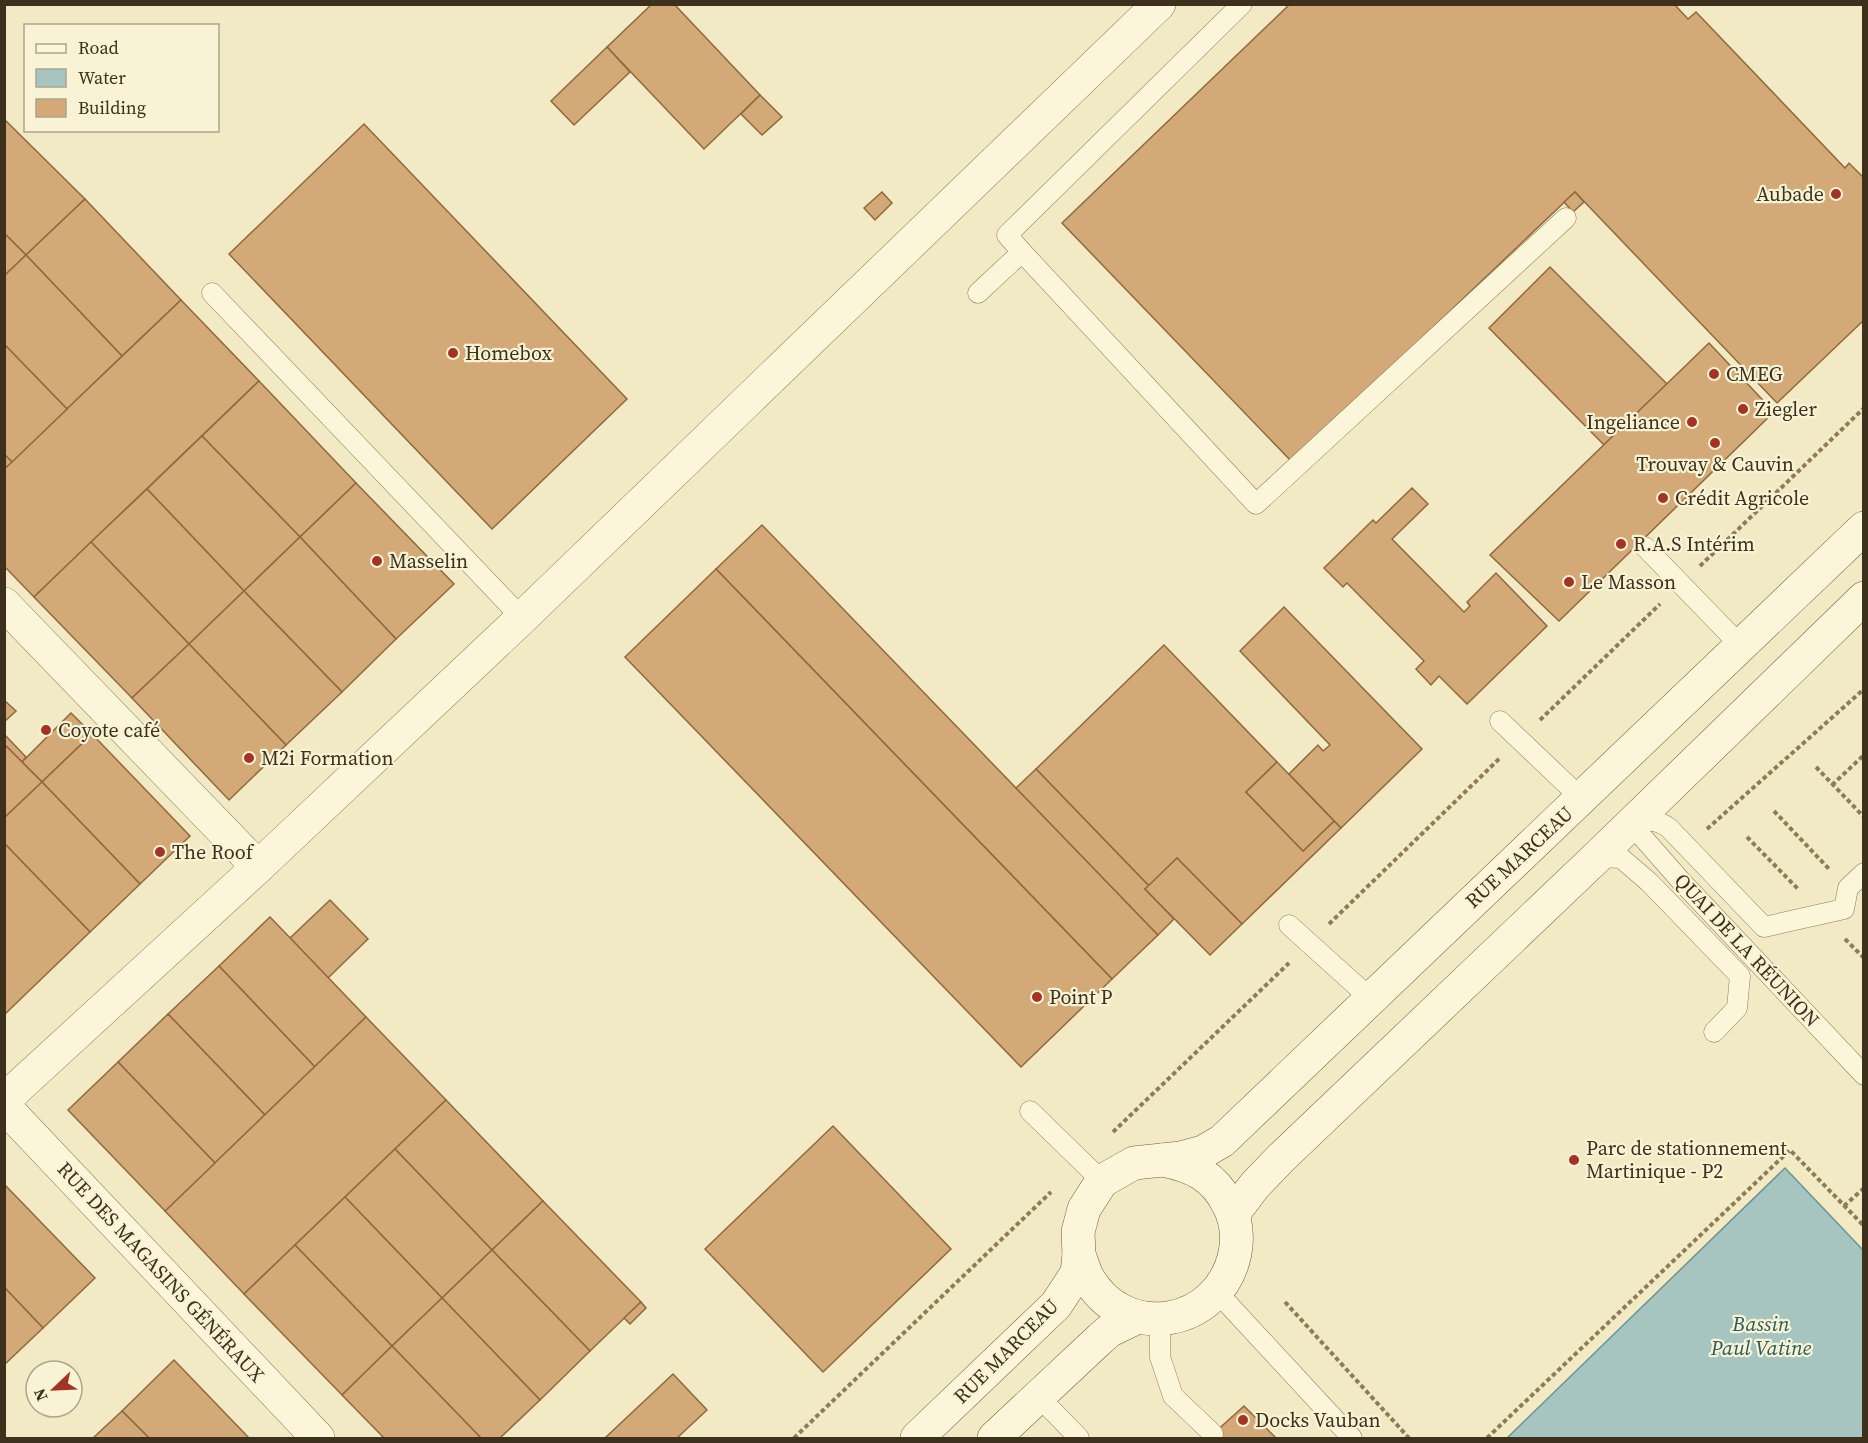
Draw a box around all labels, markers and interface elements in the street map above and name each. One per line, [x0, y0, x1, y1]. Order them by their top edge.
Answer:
legend [24, 24, 219, 132]
text: Road [78, 35, 119, 60]
text: Water [78, 65, 126, 90]
text: Building [78, 95, 146, 120]
place label: Aubade [1756, 180, 1824, 208]
marker: Aubade [1829, 187, 1843, 201]
place label: Homebox [465, 339, 552, 367]
marker: Homebox [446, 346, 460, 360]
place label: CMEG [1726, 360, 1783, 388]
marker: CMEG [1707, 367, 1721, 381]
place label: Ziegler [1755, 395, 1818, 423]
marker: Ziegler [1736, 402, 1750, 416]
place label: Ingeliance [1586, 408, 1680, 436]
marker: Ingeliance [1685, 415, 1699, 429]
marker: Trouvay & Cauvin [1708, 436, 1722, 450]
place label: Trouvay & Cauvin [1636, 450, 1794, 478]
place label: Crédit Agricole [1675, 484, 1809, 512]
marker: Crédit Agricole [1656, 491, 1670, 505]
place label: R.A.S Intérim [1633, 530, 1755, 558]
marker: R.A.S Intérim [1614, 537, 1628, 551]
place label: Masselin [389, 547, 468, 575]
marker: Masselin [370, 554, 384, 568]
place label: Le Masson [1581, 568, 1676, 596]
marker: Le Masson [1562, 575, 1576, 589]
place label: Coyote café [58, 716, 160, 744]
marker: Coyote café [39, 723, 53, 737]
place label: M2i Formation [261, 744, 394, 772]
marker: M2i Formation [242, 751, 256, 765]
street label: RUE MARCEAU [1459, 800, 1579, 914]
place label: The Roof [172, 838, 255, 866]
marker: The Roof [153, 845, 167, 859]
street label: QUAI DE LA RÉUNION [1668, 867, 1826, 1033]
place label: Point P [1049, 983, 1113, 1011]
marker: Point P [1030, 990, 1044, 1004]
place label: Parc de stationnement Martinique - P2 [1586, 1134, 1787, 1185]
marker: Parc de stationnement Martinique - P2 [1567, 1153, 1581, 1167]
street label: RUE DES MAGASINS GÉNÉRAUX [51, 1156, 271, 1388]
street label: RUE MARCEAU [947, 1292, 1065, 1410]
water label: Bassin Paul Vatine [1710, 1309, 1812, 1362]
north arrow [24, 1359, 84, 1419]
text: N [28, 1385, 53, 1405]
place label: Docks Vauban [1255, 1406, 1381, 1434]
marker: Docks Vauban [1236, 1413, 1250, 1427]

